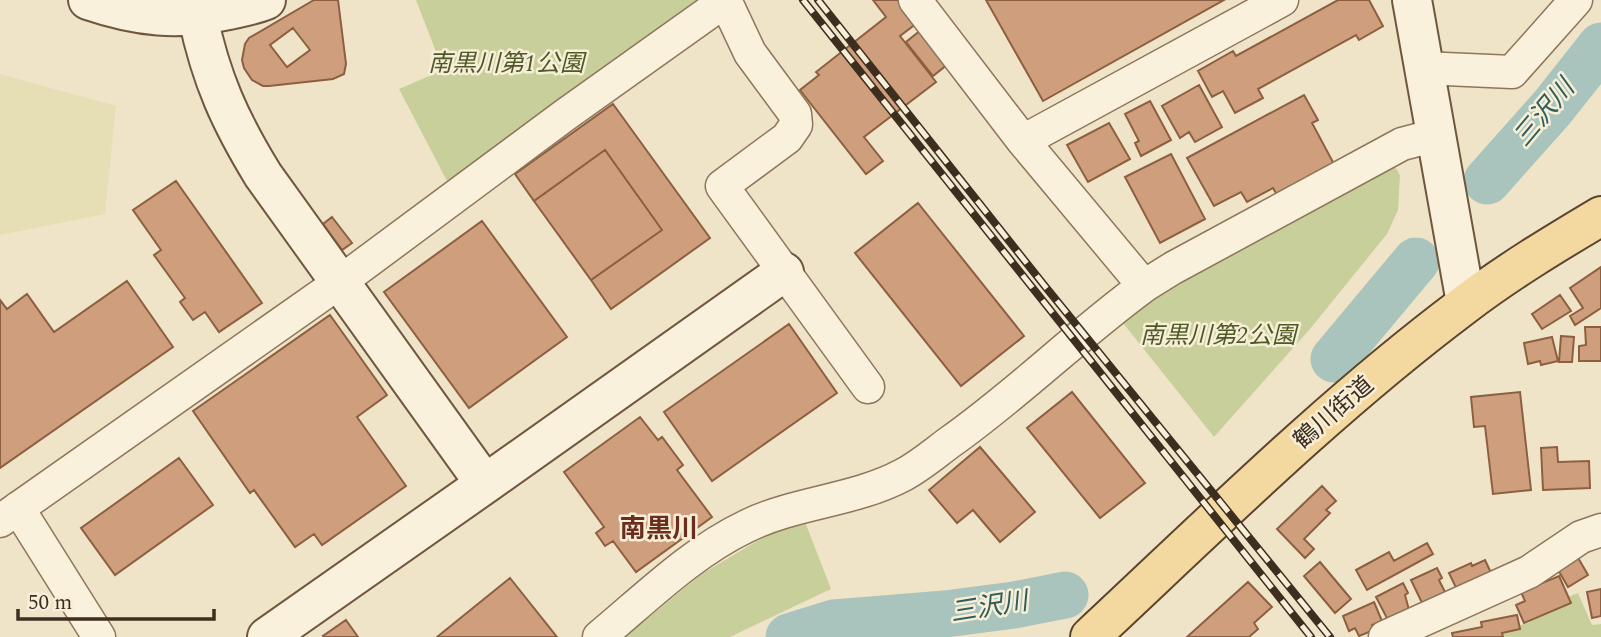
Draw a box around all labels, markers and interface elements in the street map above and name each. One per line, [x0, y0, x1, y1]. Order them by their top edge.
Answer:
park label: 南黒川第1公園 [428, 46, 587, 82]
water label: 三沢川 [1504, 68, 1586, 156]
park label: 南黒川第2公園 [1140, 318, 1299, 354]
street label: 鶴川街道 [1286, 368, 1382, 458]
district label: 南黒川 [620, 509, 698, 549]
scale bar [18, 578, 214, 622]
water label: 三沢川 [947, 581, 1034, 633]
text: 50 m [28, 587, 72, 619]

